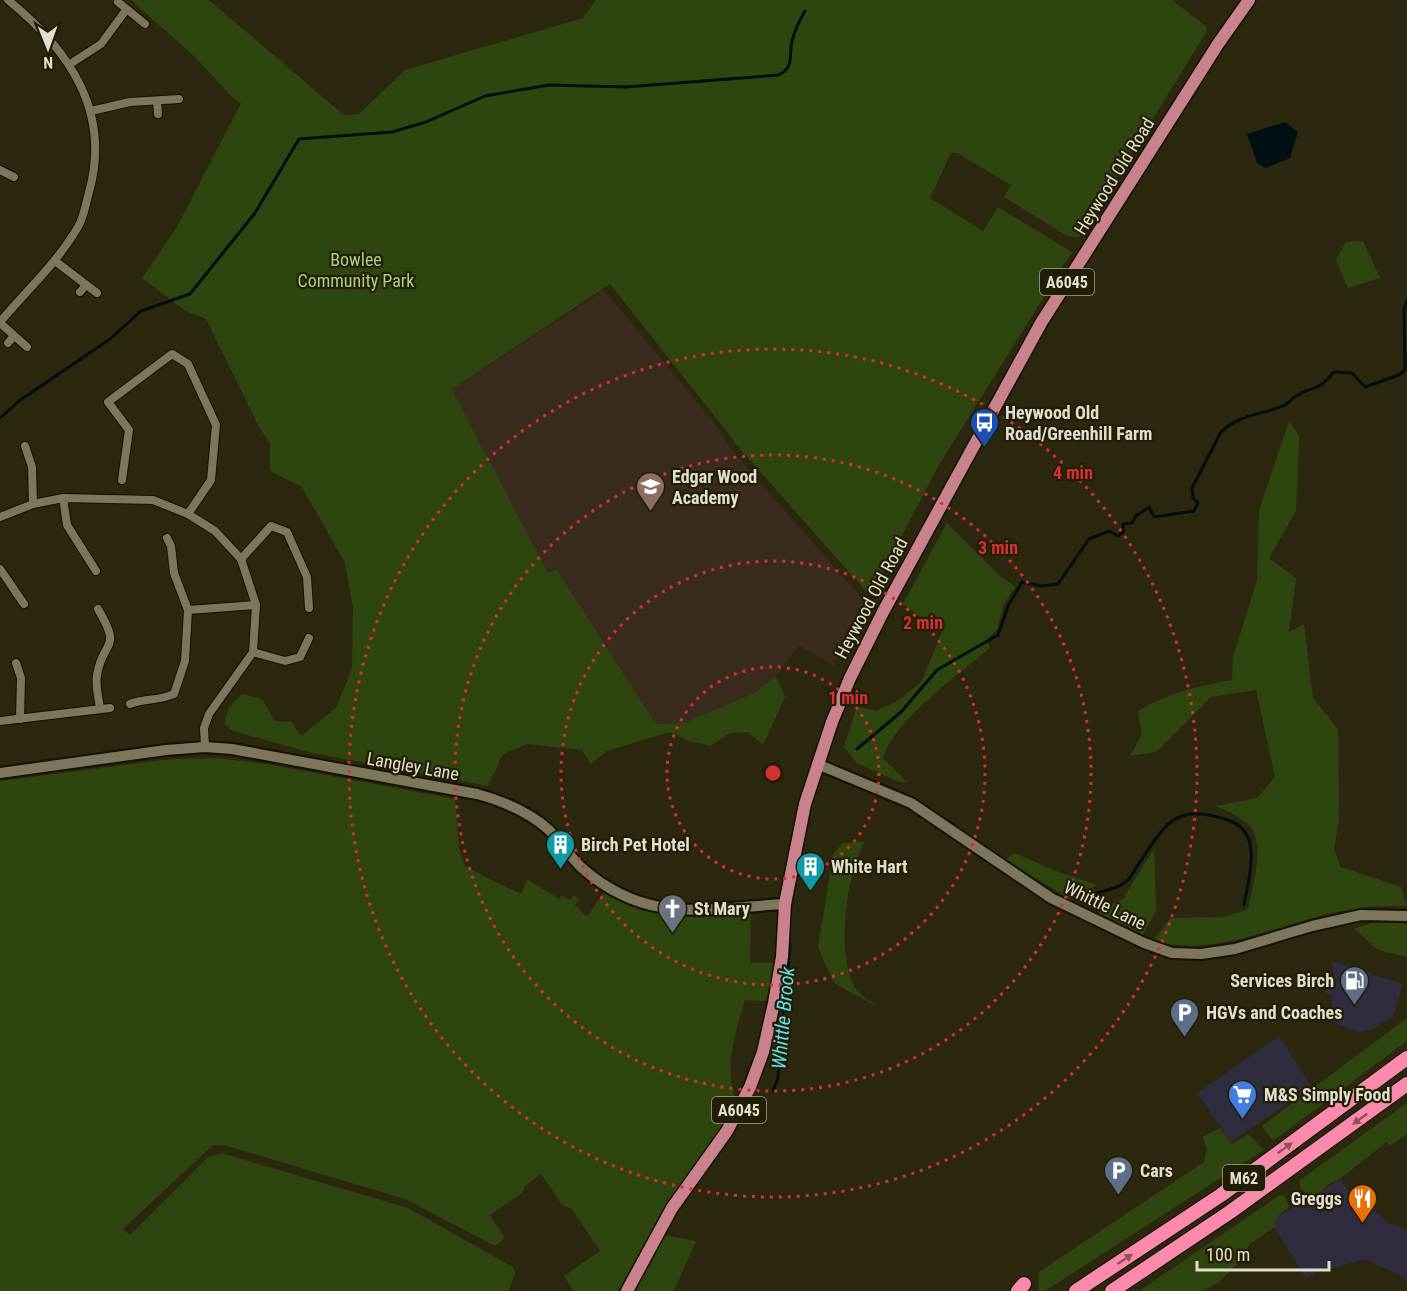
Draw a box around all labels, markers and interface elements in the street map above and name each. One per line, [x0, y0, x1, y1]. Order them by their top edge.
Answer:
north arrow [18, 18, 78, 78]
text: N [43, 53, 53, 72]
street label: Heywood Old Road [1070, 114, 1158, 238]
park label: Bowlee Community Park [298, 249, 414, 291]
road number: A6045 [1040, 269, 1094, 295]
place label: Heywood Old Road/Greenhill Farm [1005, 402, 1152, 444]
bus stop icon: Heywood Old Road/Greenhill Farm [968, 406, 1000, 448]
text: 4 min [1053, 462, 1093, 483]
place label: Edgar Wood Academy [672, 466, 757, 508]
school or university icon: Edgar Wood Academy [635, 470, 667, 512]
street label: Heywood Old Road [830, 534, 912, 662]
text: 3 min [978, 537, 1018, 558]
text: 2 min [903, 612, 943, 633]
text: 1 min [828, 687, 868, 708]
street label: Langley Lane [365, 748, 461, 784]
centre of rings [763, 763, 783, 783]
building icon: Birch Pet Hotel [544, 828, 576, 870]
place label: Birch Pet Hotel [581, 834, 690, 855]
building icon: White Hart [794, 850, 826, 892]
place label: White Hart [831, 856, 908, 877]
street label: Whittle Lane [1061, 876, 1149, 934]
church icon: St Mary [657, 892, 689, 934]
place label: St Mary [694, 898, 750, 919]
fuel station icon: Services Birch [1339, 964, 1371, 1006]
water label: Whittle Brook [767, 965, 800, 1070]
place label: Services Birch [1230, 970, 1334, 991]
parking icon: HGVs and Coaches [1169, 996, 1201, 1038]
place label: HGVs and Coaches [1206, 1002, 1342, 1023]
supermarket icon: M&S Simply Food [1227, 1078, 1259, 1120]
place label: M&S Simply Food [1264, 1084, 1390, 1105]
road number: A6045 [712, 1097, 766, 1123]
one-way arrow [1353, 1113, 1369, 1125]
one-way arrow [1277, 1142, 1293, 1154]
parking icon: Cars [1103, 1154, 1135, 1196]
place label: Cars [1140, 1160, 1173, 1181]
road number: M62 [1223, 1165, 1265, 1191]
restaurant icon: Greggs [1347, 1182, 1379, 1224]
place label: Greggs [1291, 1188, 1342, 1209]
scale bar [1197, 1234, 1329, 1272]
text: 100 m [1206, 1244, 1250, 1265]
one-way arrow [1117, 1254, 1133, 1265]

